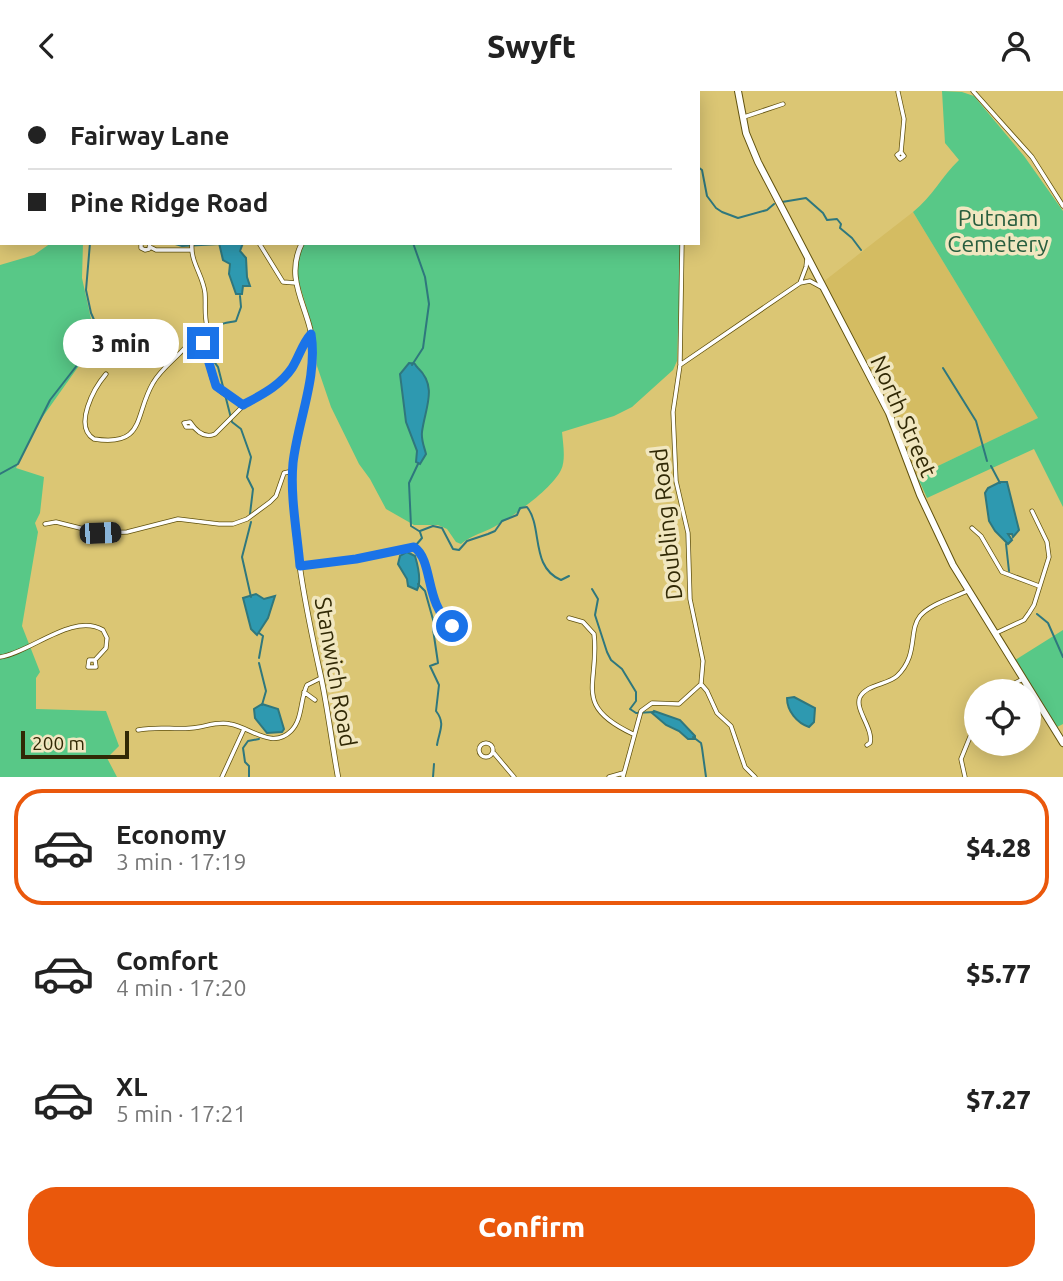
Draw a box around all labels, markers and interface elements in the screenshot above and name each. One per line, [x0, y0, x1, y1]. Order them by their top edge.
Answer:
icon: back [28, 27, 66, 65]
icon: person [997, 27, 1035, 65]
text: Swyft [487, 28, 576, 64]
text: Fairway Lane [70, 121, 229, 150]
text: Pine Ridge Road [70, 188, 268, 217]
park label: Putnam Cemetery [947, 205, 1049, 256]
callout: 3 min [63, 319, 178, 367]
route end [187, 327, 219, 359]
text: 3 min [92, 331, 150, 356]
street label: North Street [866, 351, 942, 481]
street label: Doubling Road [646, 447, 686, 601]
car [79, 522, 122, 544]
street label: Stanwich Road [311, 595, 361, 749]
route start [436, 610, 468, 642]
map controls [964, 679, 1041, 756]
button: locate [964, 679, 1041, 756]
scale bar [21, 728, 130, 760]
text: 200 m [32, 732, 85, 754]
icon: car [32, 816, 95, 879]
text: Economy [116, 820, 226, 849]
text: $4.28 [966, 833, 1031, 862]
text: 3 min · 17:19 [116, 849, 247, 874]
icon: car [32, 942, 95, 1005]
text: Comfort [116, 946, 219, 975]
text: $5.77 [966, 959, 1031, 988]
text: 4 min · 17:20 [116, 975, 247, 1000]
icon: car [32, 1068, 95, 1131]
text: XL [116, 1072, 147, 1101]
text: $7.27 [966, 1085, 1031, 1114]
text: 5 min · 17:21 [116, 1101, 247, 1126]
button: Confirm [28, 1187, 1035, 1267]

